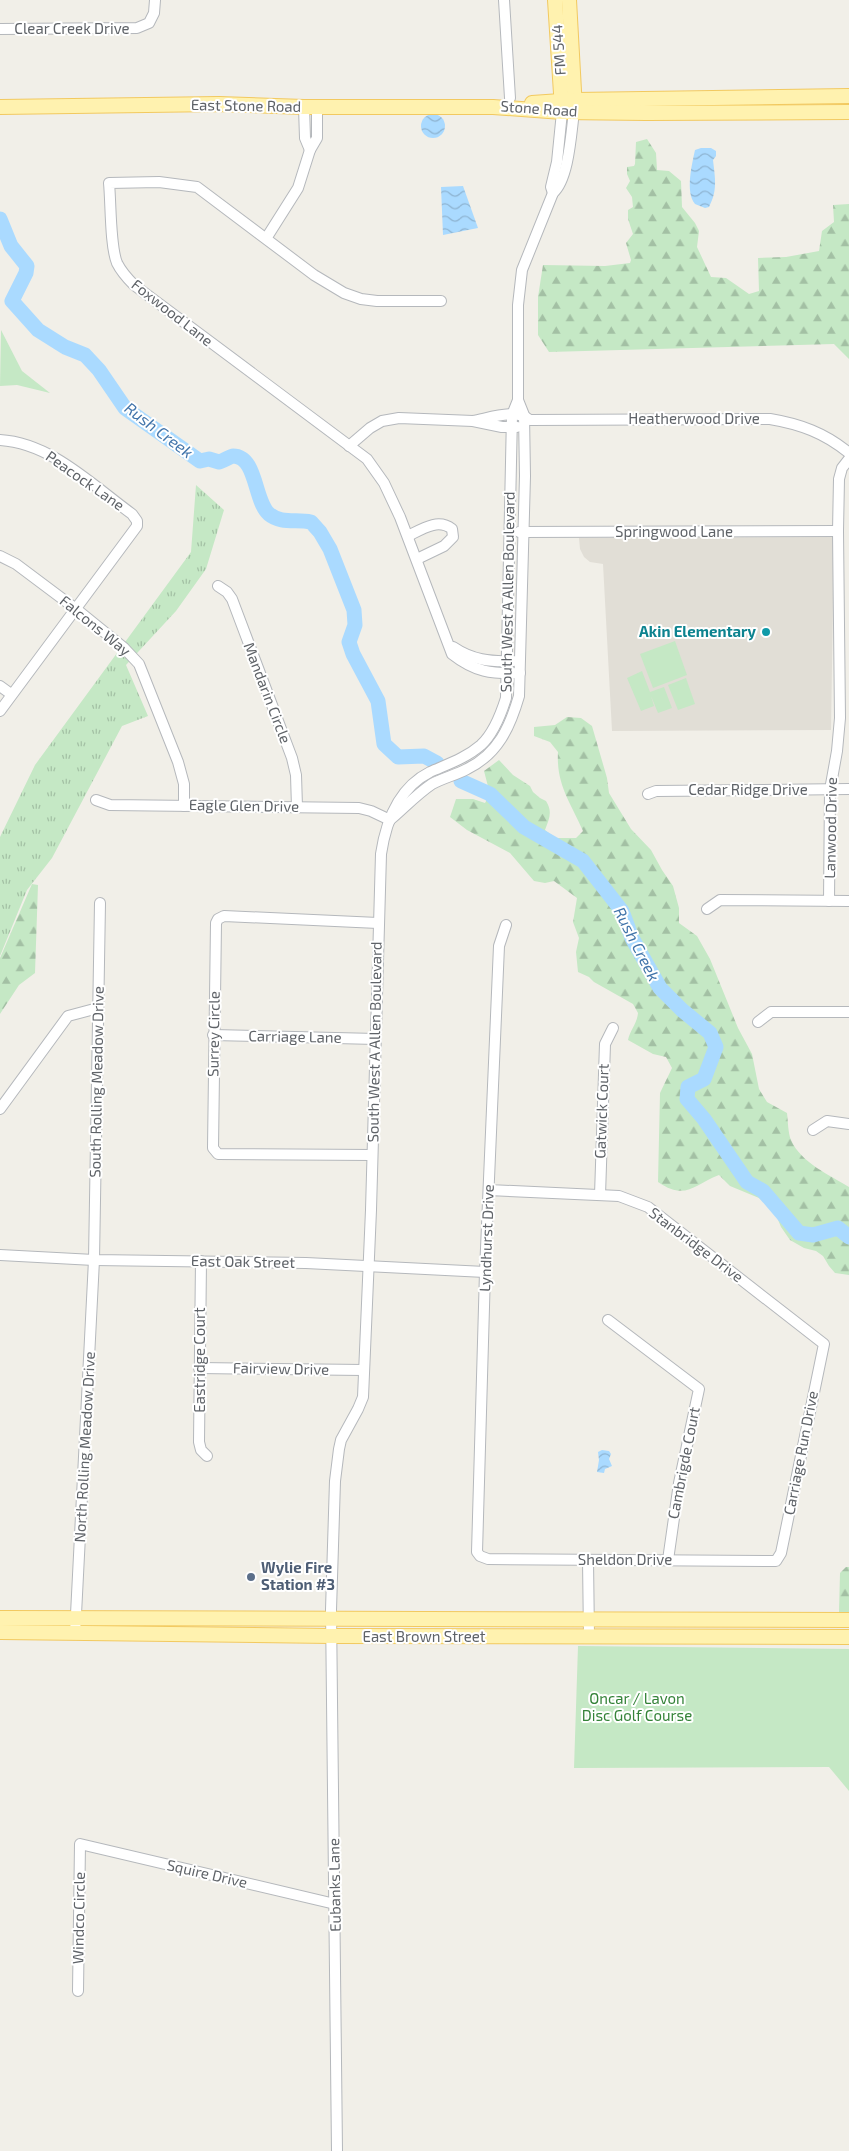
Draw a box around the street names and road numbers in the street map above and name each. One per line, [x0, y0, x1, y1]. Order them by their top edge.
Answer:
street label: Clear Creek Drive [14, 19, 130, 37]
street label: FM 544 [547, 24, 569, 76]
street label: East Stone Road [191, 95, 301, 115]
street label: Stone Road [500, 96, 578, 120]
street label: Foxwood Lane [128, 275, 217, 350]
street label: Heatherwood Drive [628, 409, 760, 427]
street label: Peacock Lane [43, 447, 128, 514]
street label: South West A Allen Boulevard [496, 491, 518, 693]
street label: Springwood Lane [615, 522, 733, 540]
street label: Falcons Way [57, 591, 135, 659]
street label: Mandarin Circle [240, 640, 295, 746]
street label: Lanwood Drive [820, 777, 840, 879]
street label: Cedar Ridge Drive [688, 780, 808, 798]
street label: Eagle Glen Drive [189, 795, 299, 815]
street label: South West A Allen Boulevard [363, 941, 385, 1143]
street label: South Rolling Meadow Drive [85, 986, 107, 1178]
street label: Surrey Circle [203, 991, 223, 1077]
street label: Carriage Lane [248, 1026, 342, 1046]
street label: Gatwick Court [590, 1063, 612, 1159]
street label: Lyndhurst Drive [475, 1184, 497, 1292]
street label: Stanbridge Drive [646, 1203, 747, 1285]
street label: East Oak Street [191, 1251, 295, 1271]
street label: Eastridge Court [190, 1307, 208, 1413]
street label: North Rolling Meadow Drive [70, 1351, 98, 1543]
street label: Fairview Drive [233, 1358, 329, 1378]
street label: Carriage Run Drive [779, 1389, 821, 1516]
street label: Cambrigde Court [663, 1405, 703, 1520]
street label: Sheldon Drive [578, 1550, 672, 1568]
street label: East Brown Street [362, 1627, 486, 1645]
street label: Eubanks Lane [324, 1838, 344, 1932]
street label: Squire Drive [165, 1855, 249, 1891]
street label: Windco Circle [68, 1872, 88, 1964]

